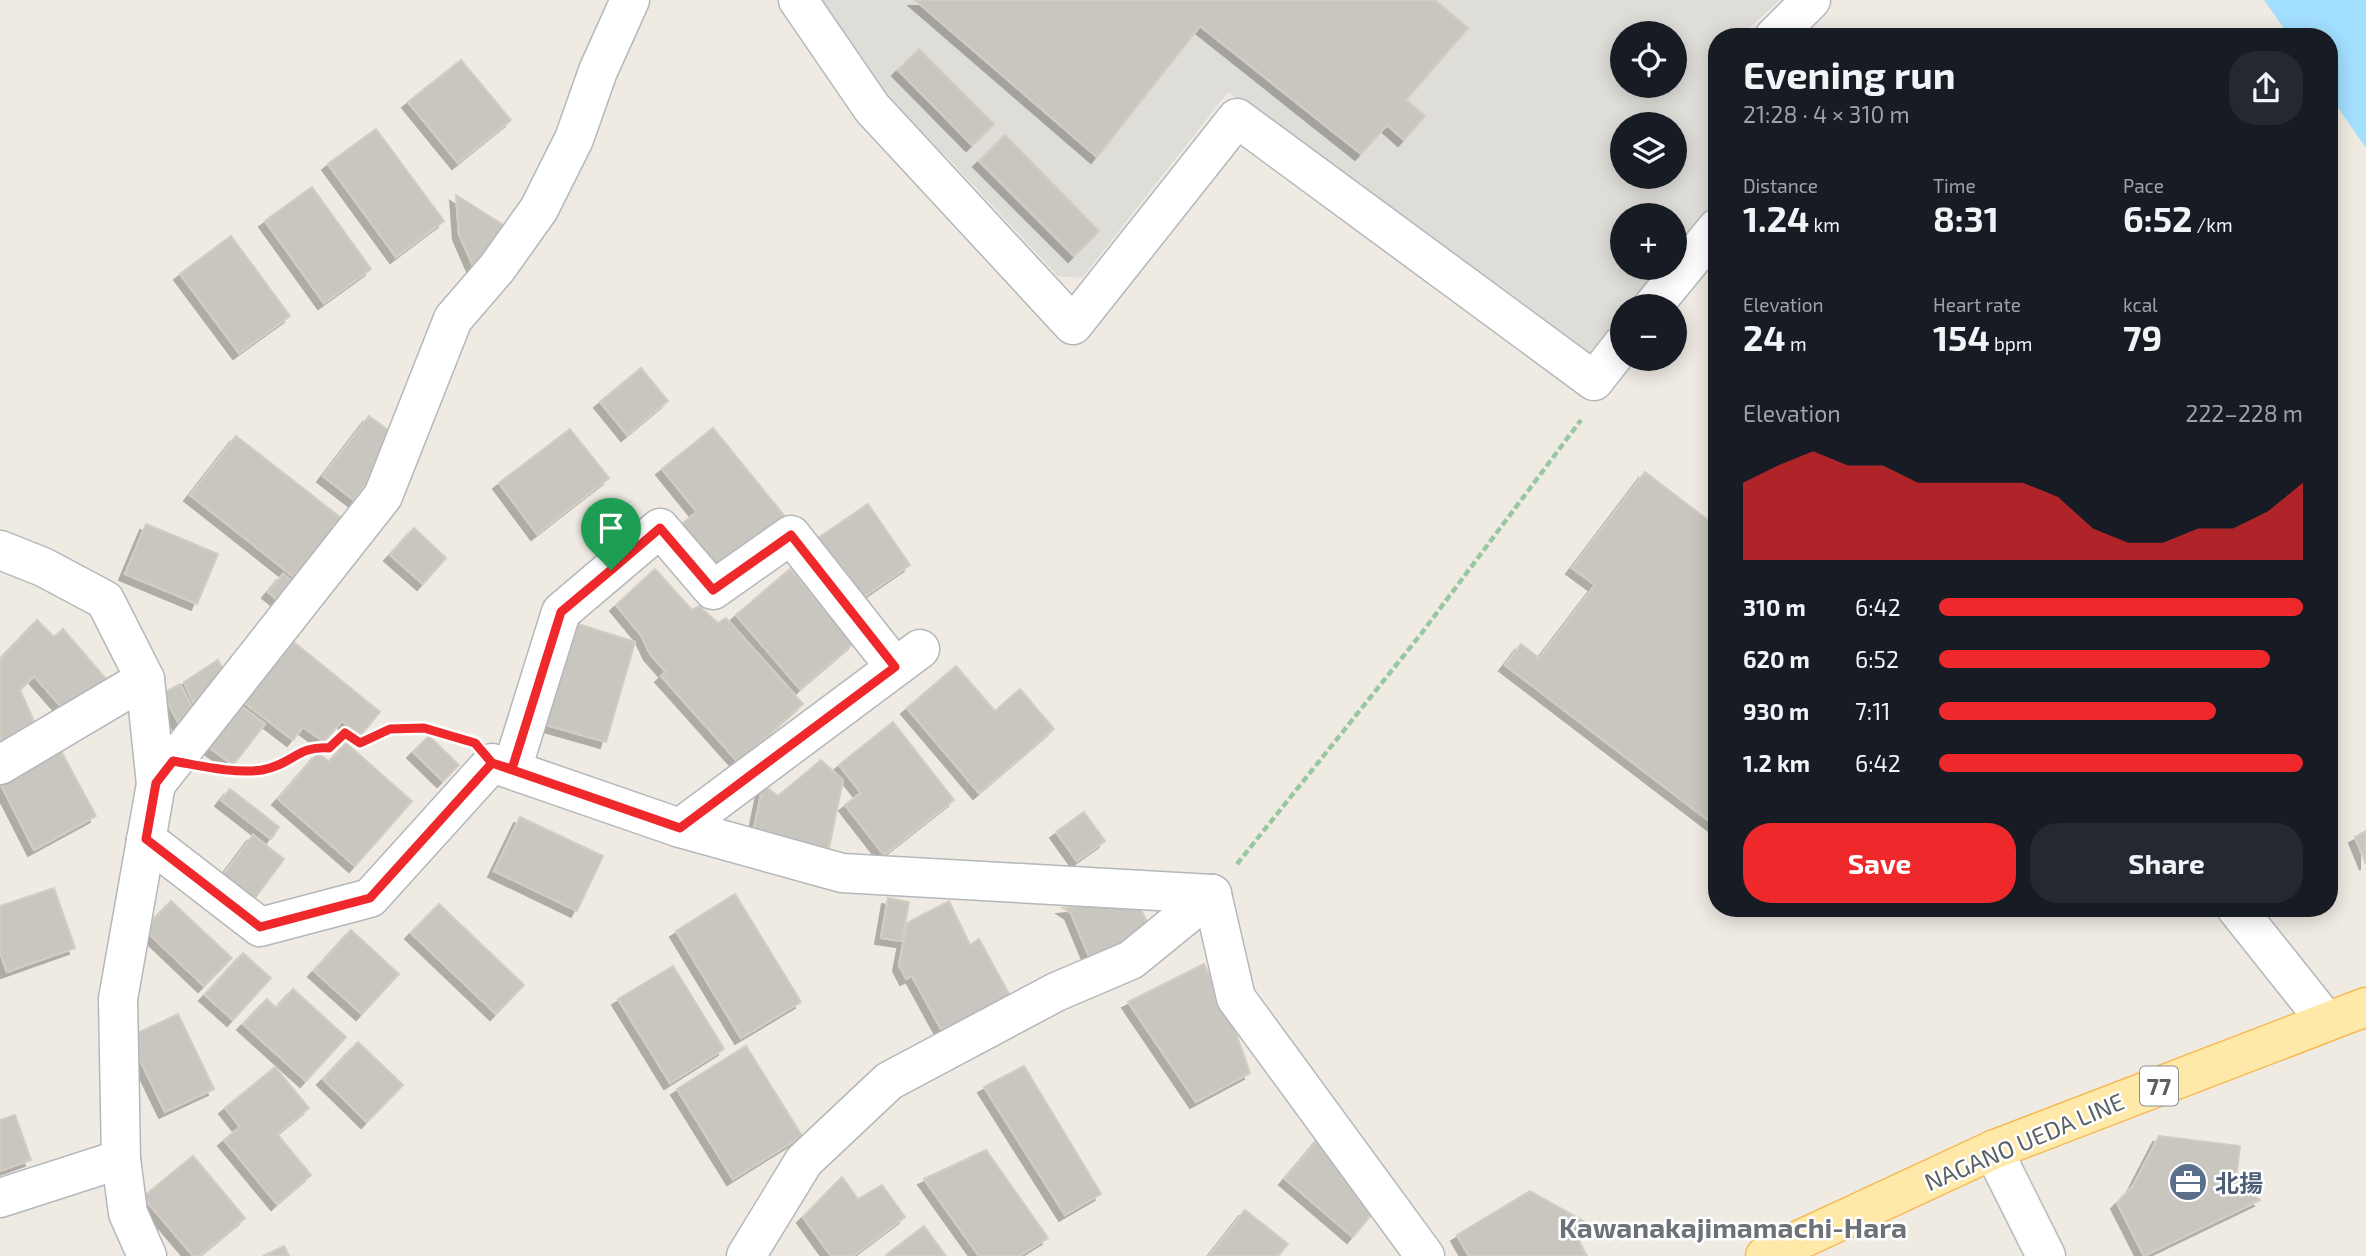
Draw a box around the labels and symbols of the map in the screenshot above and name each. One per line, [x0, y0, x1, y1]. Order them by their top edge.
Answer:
pin [581, 498, 641, 570]
road number: 77 [2140, 1066, 2178, 1106]
street label: NAGANO UEDA LINE [1920, 1086, 2128, 1196]
office icon: 北揚 [2167, 1161, 2209, 1203]
place label: 北揚 [2215, 1168, 2263, 1197]
district label: Kawanakajimamachi-Hara [1559, 1210, 1907, 1244]

